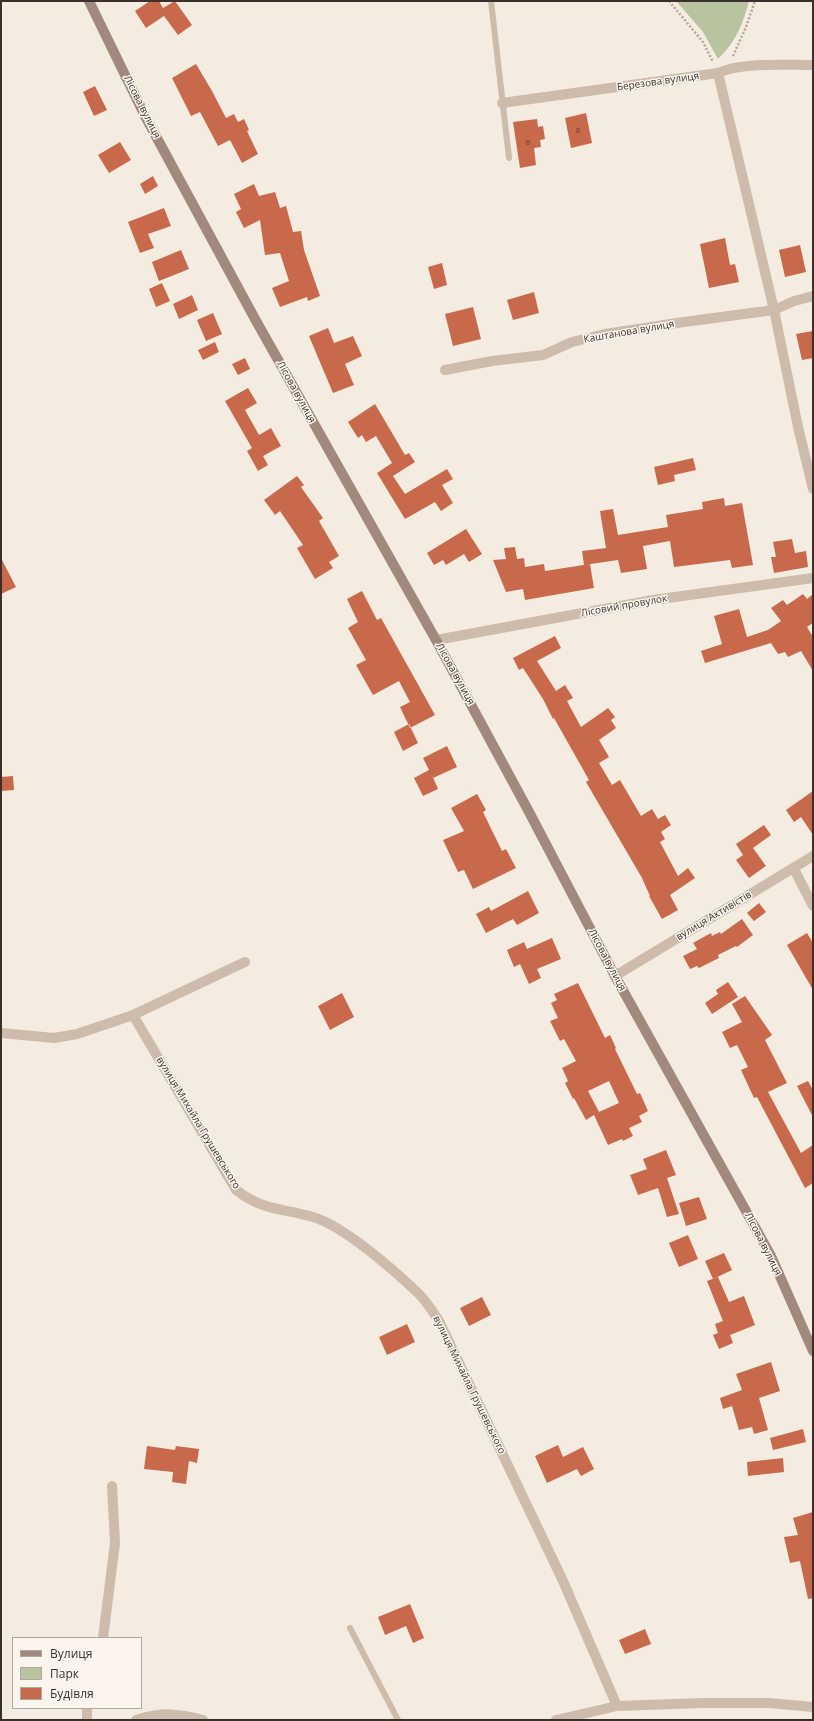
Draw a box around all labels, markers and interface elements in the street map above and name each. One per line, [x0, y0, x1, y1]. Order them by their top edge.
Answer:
street label: Березова вулиця [616, 70, 700, 94]
street label: Лісова вулиця [121, 74, 163, 140]
house number: 8 [576, 126, 580, 136]
house number: 6 [526, 138, 530, 148]
street label: Каштанова вулиця [583, 318, 675, 346]
street label: Лісова вулиця [274, 359, 318, 425]
street label: Лісовий провулок [580, 593, 668, 619]
street label: Лісова вулиця [433, 641, 477, 707]
street label: вулиця Активістів [674, 889, 754, 943]
street label: Лісова вулиця [586, 927, 628, 993]
street label: вулиця Михайла Грушевського [154, 1055, 242, 1191]
street label: Лісова вулиця [742, 1211, 784, 1277]
street label: вулиця Михайла Грушевського [430, 1314, 508, 1456]
legend [12, 1637, 142, 1709]
text: Вулиця [50, 1645, 92, 1662]
text: Парк [50, 1665, 79, 1682]
text: Будівля [50, 1685, 94, 1702]

